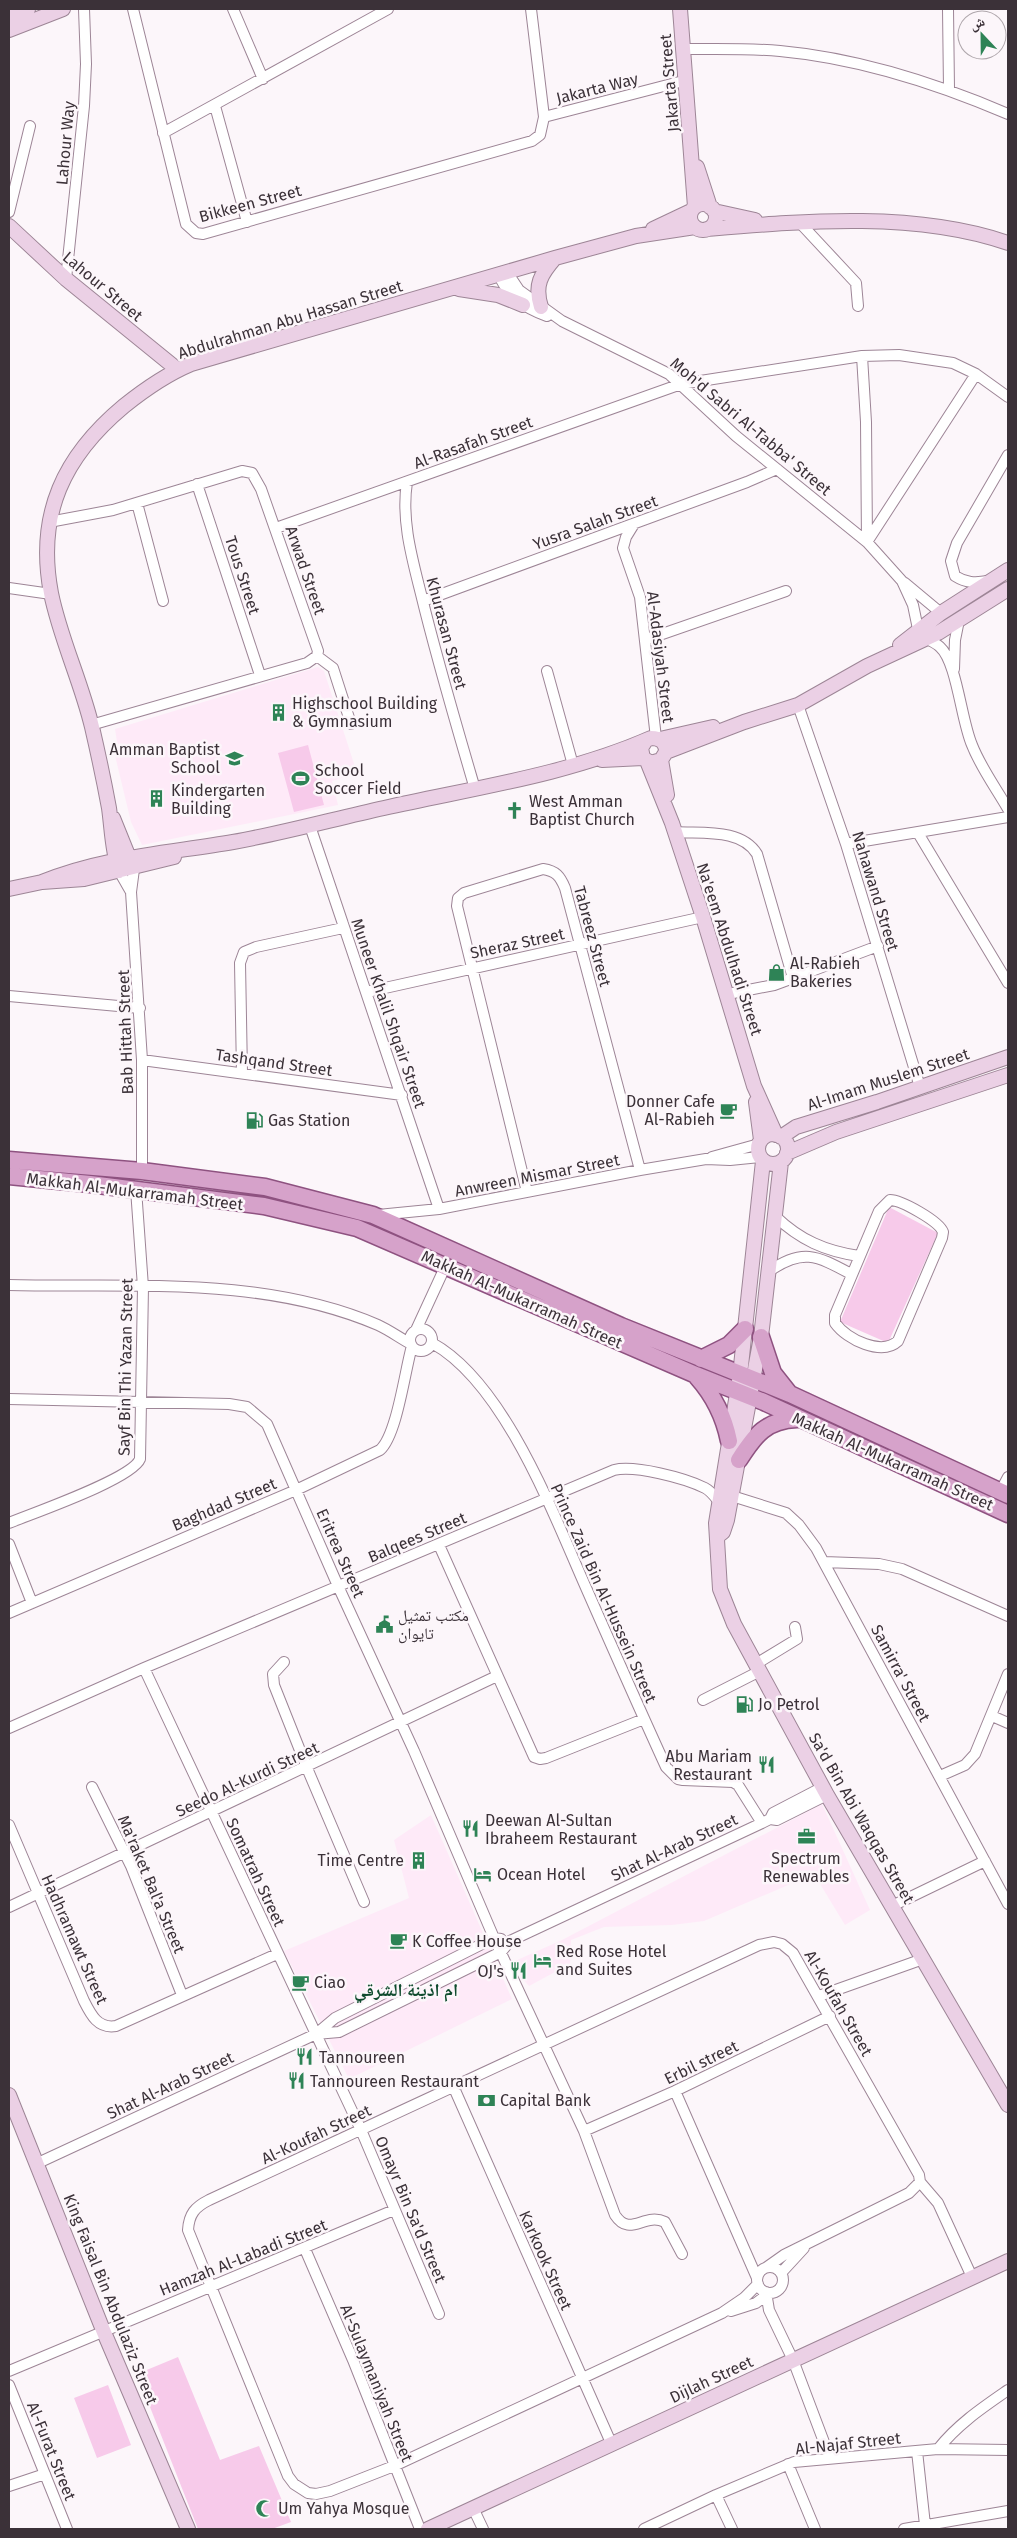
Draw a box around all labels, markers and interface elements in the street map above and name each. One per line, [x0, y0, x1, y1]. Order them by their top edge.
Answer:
north arrow [957, 10, 1007, 60]
text: ش [967, 13, 988, 34]
street label: Jakarta Street [656, 33, 683, 133]
street label: Jakarta Way [554, 69, 640, 108]
street label: Lahour Way [52, 100, 79, 186]
street label: Bikkeen Street [197, 181, 303, 226]
street label: Lahour Street [59, 247, 147, 325]
street label: Abdulrahman Abu Hassan Street [175, 276, 405, 363]
street label: Moh'd Sabri Al-Tabba' Street [666, 354, 835, 499]
street label: Al-Rasafah Street [411, 412, 535, 473]
street label: Yusra Salah Street [530, 491, 660, 554]
street label: Arwad Street [281, 523, 330, 617]
street label: Tous Street [221, 534, 264, 617]
street label: Khurasan Street [422, 575, 471, 691]
street label: Al-Adasiyah Street [643, 590, 678, 724]
place label: Highschool Building & Gymnasium [292, 694, 438, 731]
building icon: Highschool Building & Gymnasium [268, 702, 288, 722]
place label: Amman Baptist School [110, 740, 220, 777]
school or university icon: Amman Baptist School [224, 748, 244, 768]
place label: School Soccer Field [315, 761, 402, 798]
sports icon: School Soccer Field [291, 769, 311, 789]
place label: Kindergarten Building [171, 781, 265, 818]
building icon: Kindergarten Building [147, 789, 167, 809]
place label: West Amman Baptist Church [529, 792, 635, 829]
church icon: West Amman Baptist Church [505, 800, 525, 820]
street label: Nahawand Street [848, 829, 903, 954]
street label: Na'eem Abdulhadi Street [693, 860, 766, 1038]
street label: Tabreez Street [570, 884, 615, 989]
street label: Muneer Khalil Shqair Street [347, 916, 430, 1111]
street label: Sheraz Street [468, 924, 566, 963]
place label: Al-Rabieh Bakeries [790, 954, 860, 991]
shop icon: Al-Rabieh Bakeries [766, 962, 786, 982]
street label: Bab Hittah Street [114, 969, 137, 1095]
street label: Al-Imam Muslem Street [805, 1044, 972, 1115]
street label: Tashqand Street [214, 1045, 334, 1080]
place label: Donner Cafe Al-Rabieh [626, 1092, 715, 1129]
cafe icon: Donner Cafe Al-Rabieh [719, 1100, 739, 1120]
fuel station icon: Gas Station [244, 1110, 264, 1130]
place label: Gas Station [268, 1111, 350, 1130]
street label: Anwreen Mismar Street [453, 1150, 621, 1201]
street label: Makkah Al-Mukarramah Street [26, 1169, 245, 1214]
street label: Makkah Al-Mukarramah Street [418, 1246, 625, 1353]
street label: Sayf Bin Thi Yazan Street [114, 1278, 137, 1456]
street label: Makkah Al-Mukarramah Street [789, 1408, 996, 1515]
street label: Baghdad Street [169, 1474, 279, 1535]
street label: Prince Zaid Bin Al-Hussein Street [547, 1481, 661, 1706]
street label: Eritrea Street [312, 1506, 369, 1601]
street label: Balqees Street [365, 1508, 469, 1567]
place label: مكتب تمثيل تايوان [398, 1606, 469, 1644]
public building icon: مكتب تمثيل تايوان [374, 1614, 394, 1634]
street label: Samirra' Street [867, 1621, 934, 1725]
fuel station icon: Jo Petrol [734, 1694, 754, 1714]
place label: Jo Petrol [758, 1695, 820, 1714]
street label: Sa'd Bin Abi Waqqas Street [805, 1730, 918, 1907]
street label: Seedo Al-Kurdi Street [173, 1738, 322, 1821]
place label: Abu Mariam Restaurant [666, 1747, 752, 1784]
restaurant icon: Abu Mariam Restaurant [756, 1755, 776, 1775]
street label: Shat Al-Arab Street [608, 1810, 741, 1885]
place label: Deewan Al-Sultan Ibraheem Restaurant [485, 1811, 637, 1848]
street label: Ma'raket Bal'a Street [114, 1812, 189, 1956]
street label: Somatrah Street [222, 1815, 289, 1930]
restaurant icon: Deewan Al-Sultan Ibraheem Restaurant [461, 1819, 481, 1839]
office icon: Spectrum Renewables [796, 1826, 816, 1846]
place label: Spectrum Renewables [763, 1849, 849, 1886]
building icon: Time Centre [408, 1850, 428, 1870]
place label: Time Centre [318, 1851, 404, 1870]
hotel icon: Ocean Hotel [473, 1864, 493, 1884]
place label: Ocean Hotel [497, 1865, 586, 1884]
street label: Hadhramawt Street [37, 1871, 112, 2007]
cafe icon: K Coffee House [388, 1931, 408, 1951]
place label: K Coffee House [412, 1932, 522, 1951]
place label: Red Rose Hotel and Suites [556, 1942, 667, 1979]
street label: Al-Koufah Street [801, 1947, 877, 2060]
hotel icon: Red Rose Hotel and Suites [532, 1950, 552, 1970]
restaurant icon: OJ's [508, 1961, 528, 1981]
place label: OJ's [477, 1962, 504, 1981]
cafe icon: Ciao [290, 1972, 310, 1992]
place label: Ciao [314, 1973, 346, 1992]
district label: ام اذينة الشرقي [354, 1979, 458, 2004]
street label: Erbil street [661, 2036, 741, 2088]
restaurant icon: Tannoureen [295, 2047, 315, 2067]
street label: Shat Al-Arab Street [104, 2048, 237, 2123]
place label: Tannoureen [319, 2048, 405, 2067]
restaurant icon: Tannoureen Restaurant [286, 2071, 306, 2091]
place label: Tannoureen Restaurant [310, 2072, 479, 2091]
bank icon: Capital Bank [476, 2090, 496, 2110]
place label: Capital Bank [500, 2091, 591, 2110]
street label: Al-Koufah Street [258, 2101, 374, 2168]
street label: Omayr Bin Sa'd Street [371, 2133, 450, 2285]
street label: King Faisal Bin Abdulaziz Street [59, 2191, 162, 2408]
street label: Karkook Street [515, 2208, 576, 2313]
street label: Hamzah Al-Labadi Street [157, 2215, 330, 2300]
street label: Al-Sulaymaniyah Street [336, 2302, 417, 2465]
street label: Dijlah Street [667, 2352, 756, 2407]
street label: Al-Furat Street [23, 2399, 80, 2503]
street label: Al-Najaf Street [794, 2428, 902, 2458]
mosque icon: Um Yahya Mosque [254, 2498, 274, 2518]
place label: Um Yahya Mosque [278, 2499, 409, 2518]

